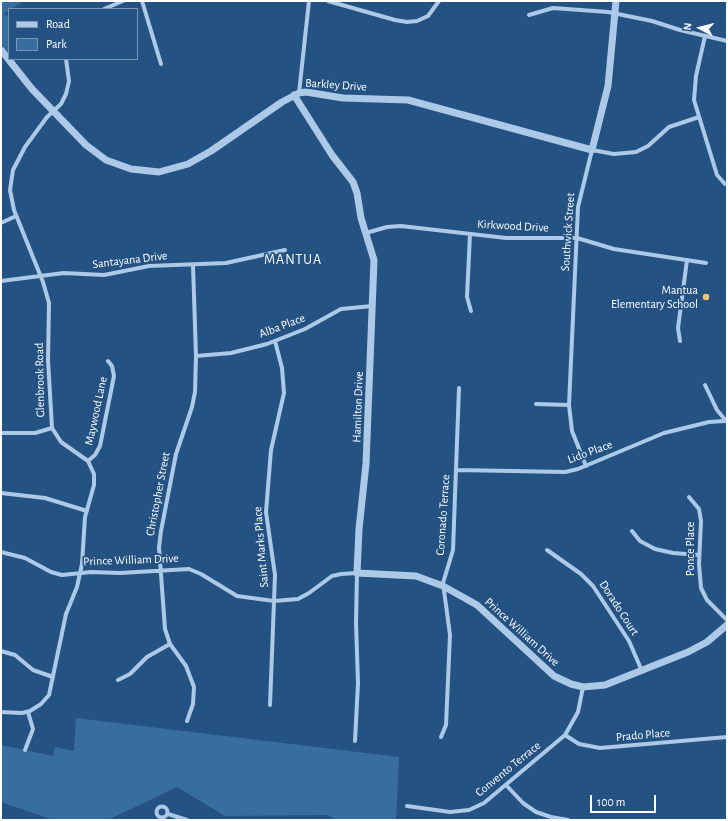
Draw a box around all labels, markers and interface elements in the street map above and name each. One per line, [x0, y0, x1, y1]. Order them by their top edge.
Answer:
legend [8, 8, 138, 60]
north arrow [680, 8, 720, 48]
text: Road [46, 18, 70, 30]
text: N [682, 22, 694, 31]
text: Park [46, 38, 67, 50]
street label: Barkley Drive [305, 76, 367, 94]
street label: Southwick Street [558, 192, 578, 272]
street label: Kirkwood Drive [477, 217, 549, 235]
street label: Santayana Drive [92, 248, 168, 272]
district label: MANTUA [264, 252, 322, 268]
place label: Mantua Elementary School [611, 283, 698, 311]
marker: Mantua Elementary School [701, 292, 711, 302]
street label: Alba Place [257, 311, 307, 341]
street label: Glenbrook Road [32, 342, 48, 418]
street label: Hamilton Drive [350, 371, 366, 443]
street label: Maywood Lane [82, 375, 110, 447]
street label: Lido Place [566, 437, 614, 467]
street label: Christopher Street [143, 451, 173, 537]
street label: Coronado Terrace [433, 474, 453, 556]
street label: Saint Marks Place [250, 506, 272, 588]
street label: Ponce Place [683, 522, 697, 576]
street label: Prince William Drive [83, 551, 179, 569]
street label: Dorado Court [596, 578, 642, 638]
street label: Prince William Drive [482, 595, 562, 669]
street label: Prado Place [615, 725, 671, 745]
street label: Convento Terrace [472, 738, 544, 800]
scale bar [592, 787, 658, 813]
text: 100 m [597, 796, 625, 808]

